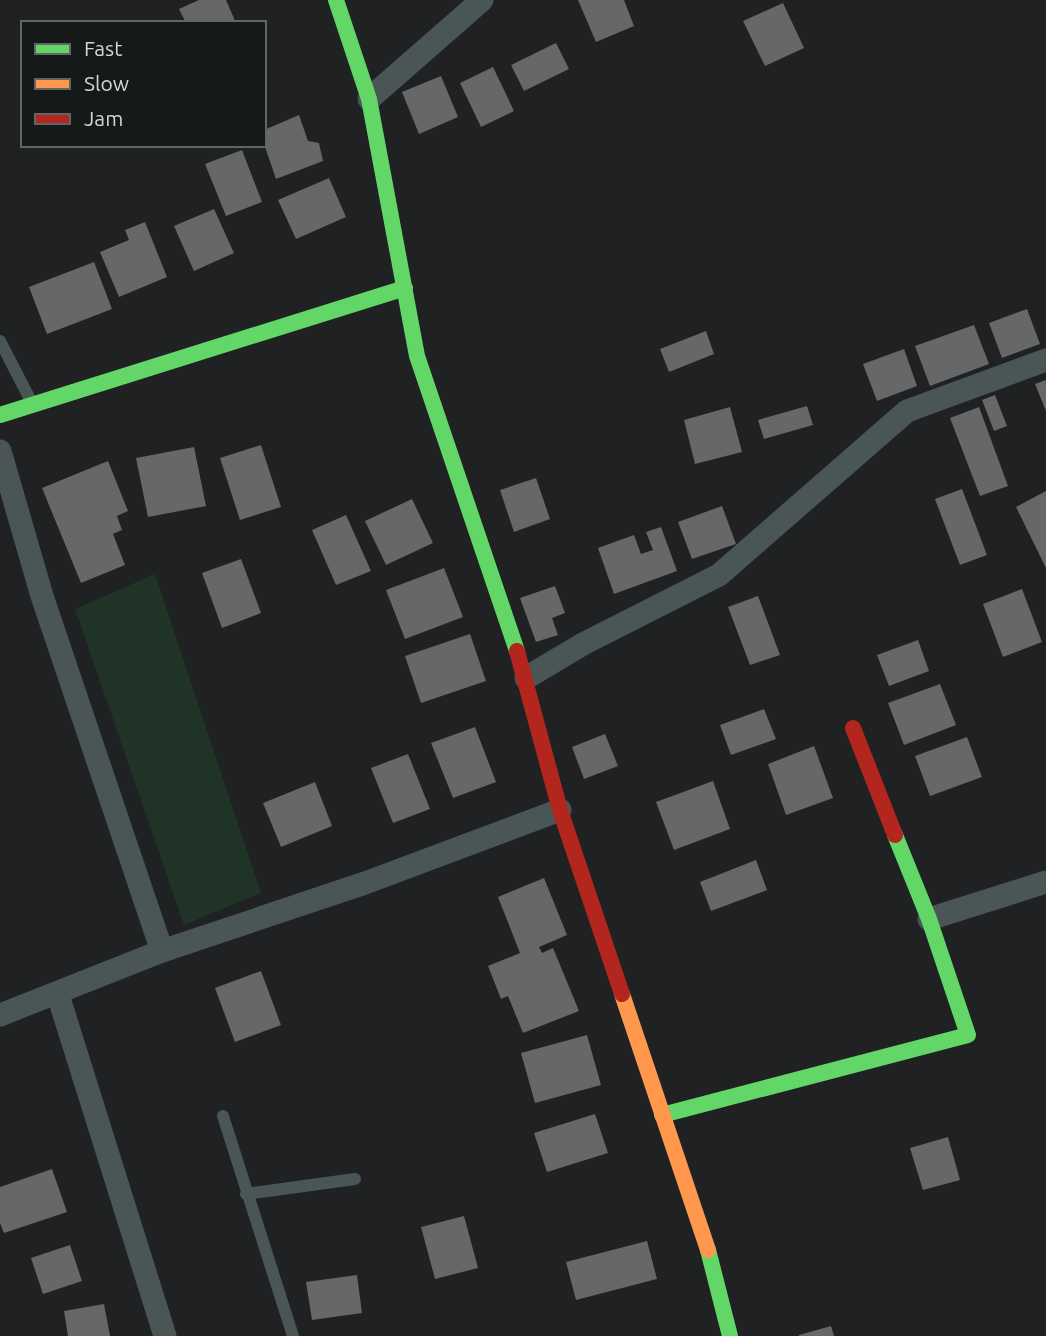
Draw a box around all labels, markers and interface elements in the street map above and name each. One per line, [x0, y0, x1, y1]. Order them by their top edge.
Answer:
legend [21, 21, 266, 147]
text: Fast [84, 36, 122, 60]
text: Slow [84, 71, 129, 95]
text: Jam [84, 106, 123, 130]

